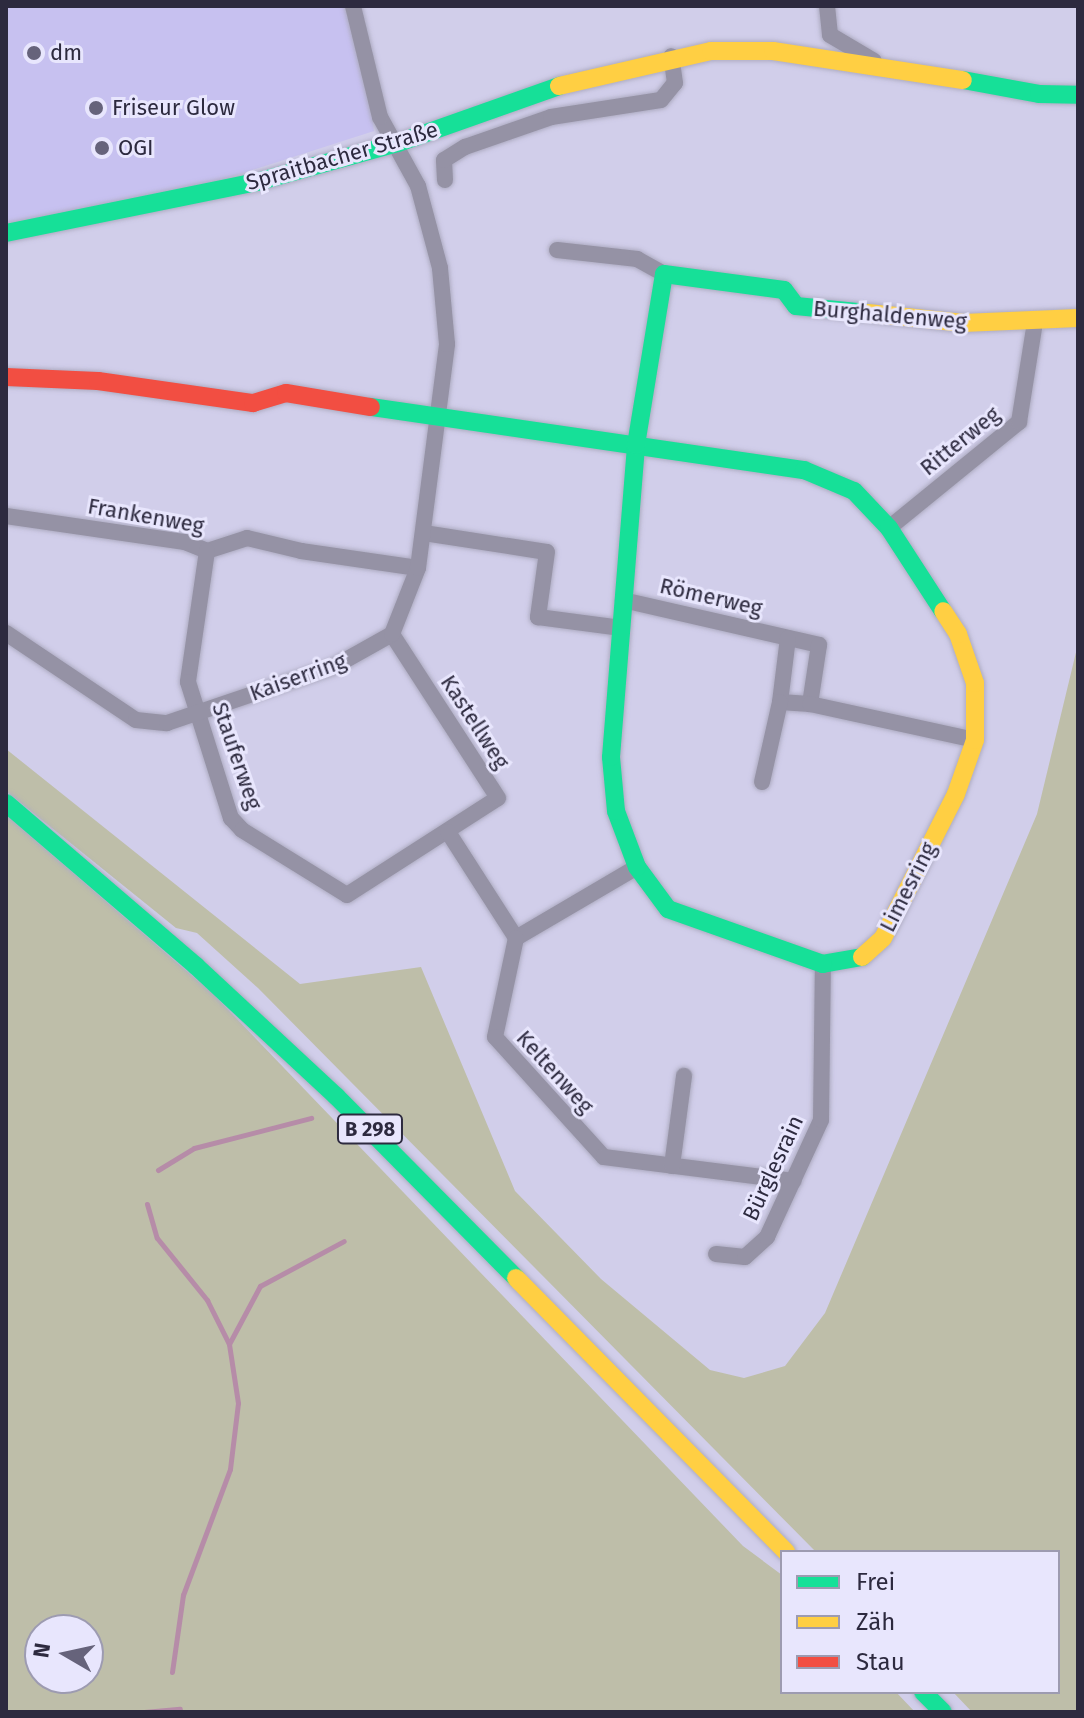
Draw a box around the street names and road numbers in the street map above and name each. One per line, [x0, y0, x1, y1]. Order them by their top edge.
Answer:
street label: Spraitbacher Straße [243, 116, 441, 196]
street label: Burghaldenweg [812, 295, 968, 335]
street label: Ritterweg [915, 401, 1005, 481]
street label: Frankenweg [86, 493, 206, 539]
street label: Römerweg [657, 572, 765, 622]
street label: Kaiserring [246, 647, 350, 707]
street label: Kastellweg [435, 670, 515, 774]
street label: Stauferweg [206, 699, 268, 813]
street label: Limesring [874, 838, 942, 936]
street label: Keltenweg [511, 1025, 599, 1119]
street label: Bürglesrain [737, 1111, 809, 1225]
road number: B 298 [336, 1113, 404, 1145]

